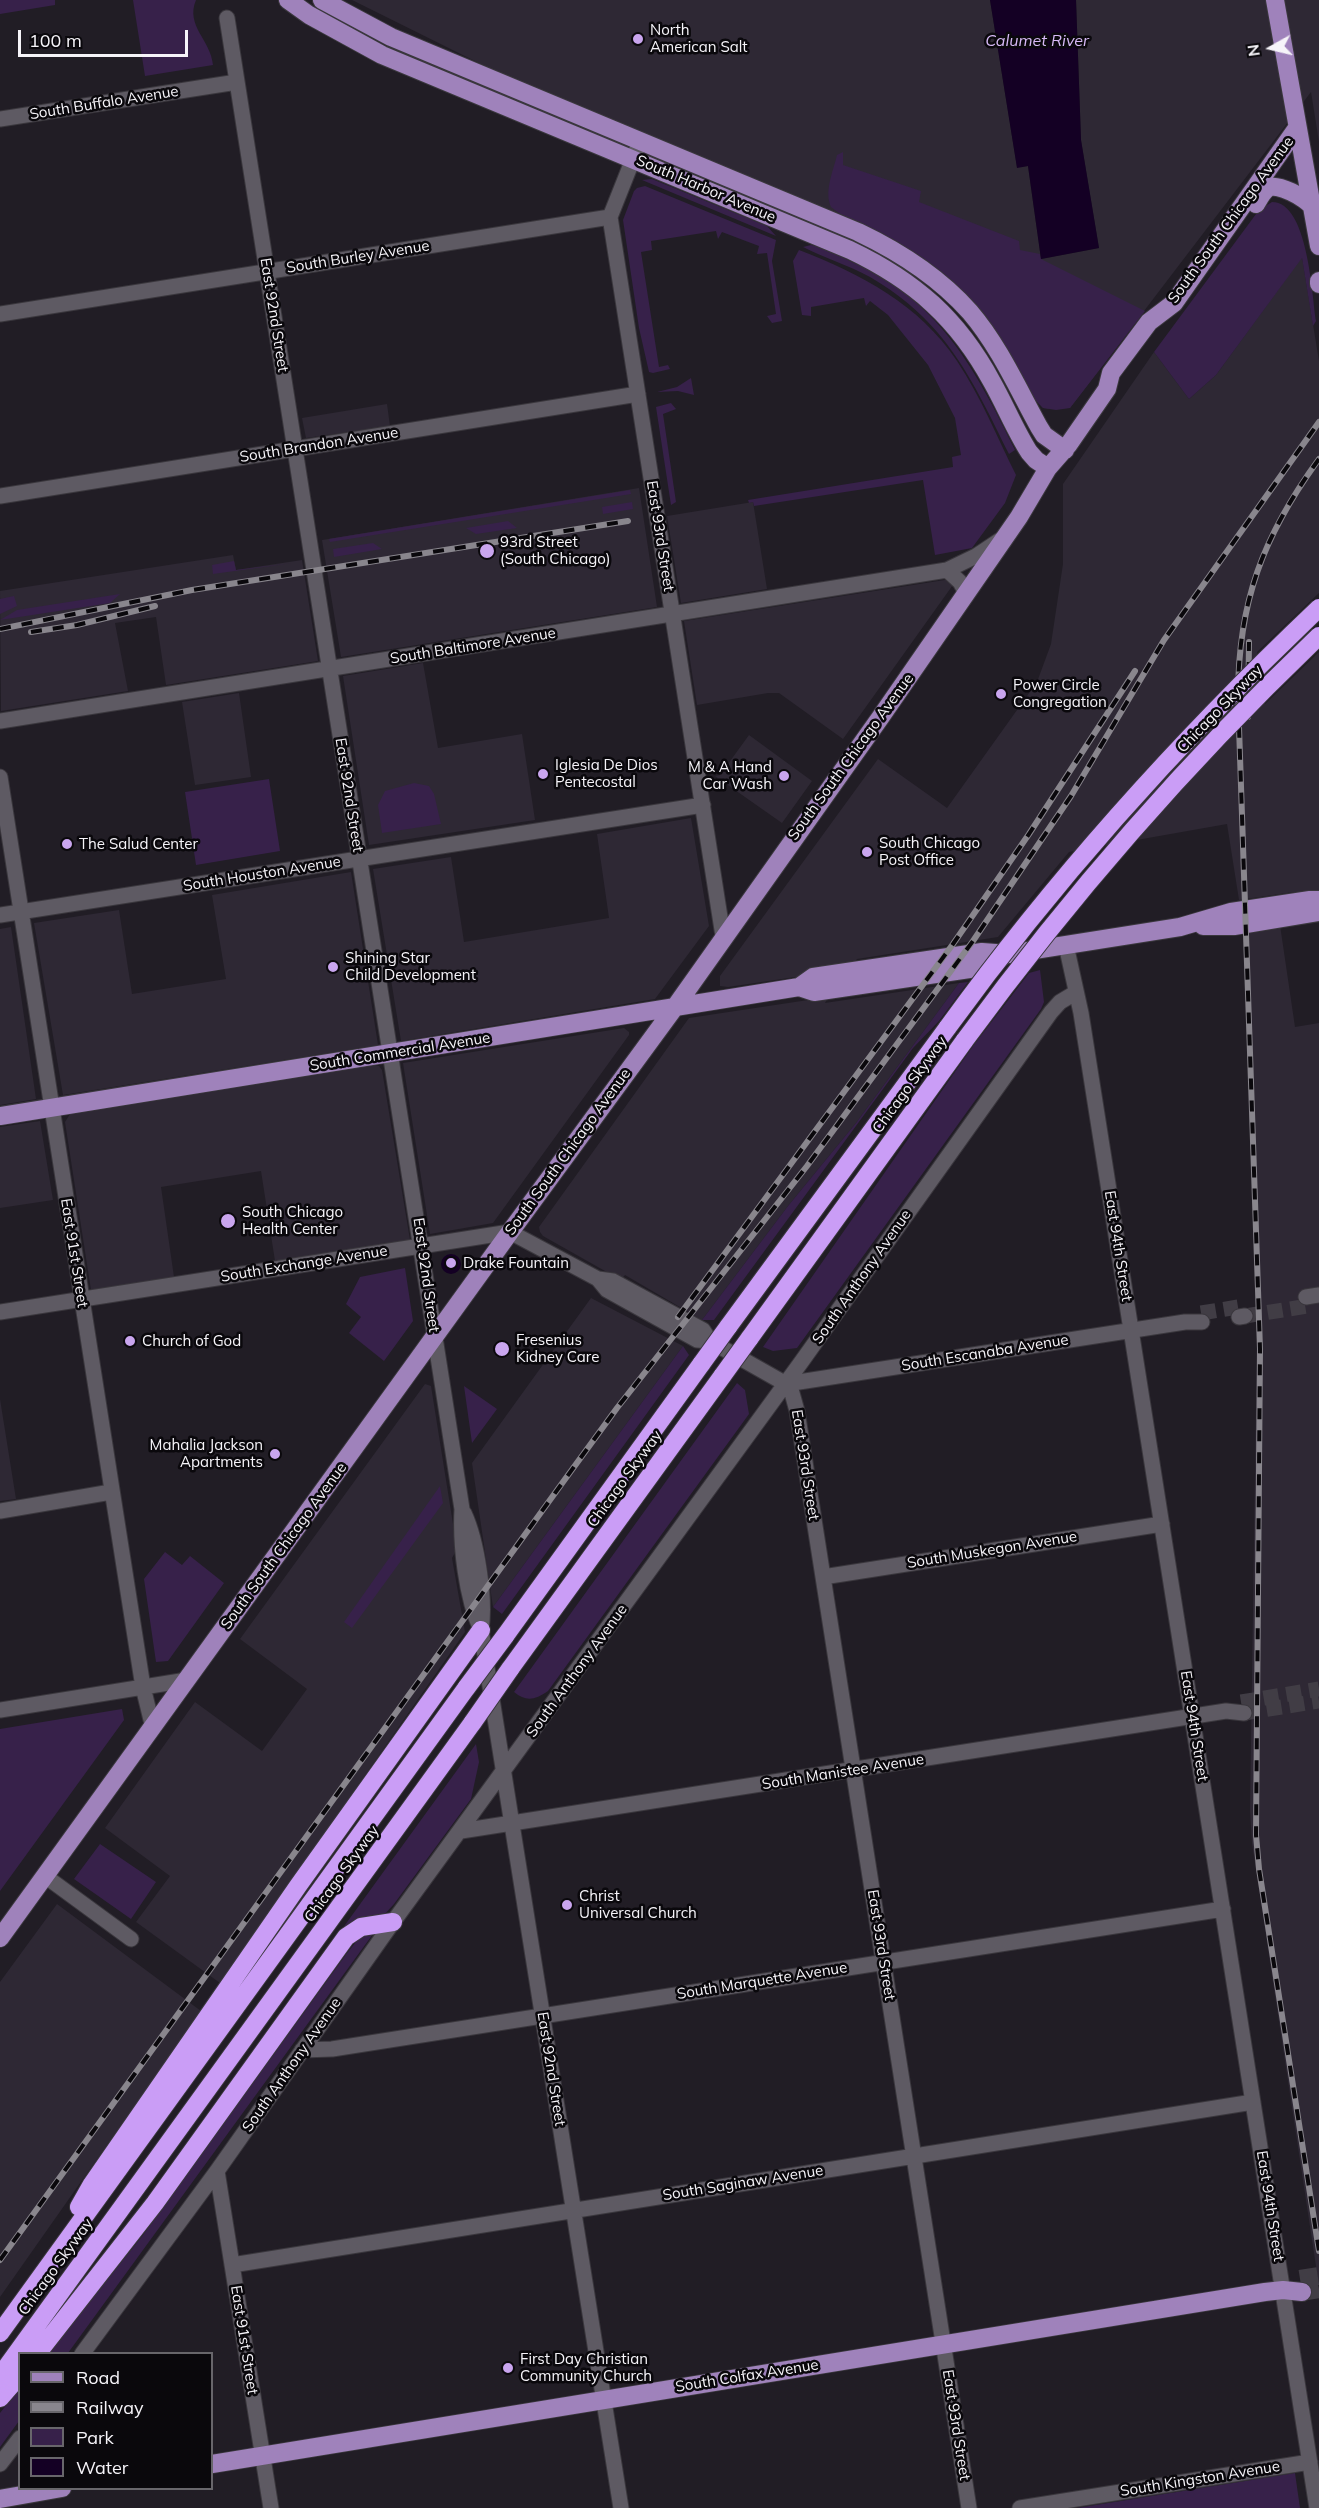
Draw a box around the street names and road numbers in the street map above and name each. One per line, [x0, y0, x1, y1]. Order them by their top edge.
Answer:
street label: South Buffalo Avenue [28, 82, 180, 124]
street label: South South Chicago Avenue [1164, 133, 1298, 307]
street label: South Harbor Avenue [634, 151, 778, 227]
street label: South Burley Avenue [285, 237, 431, 277]
street label: East 92nd Street [256, 257, 292, 373]
street label: South Brandon Avenue [238, 424, 400, 466]
street label: East 93rd Street [642, 479, 678, 593]
street label: South Baltimore Avenue [389, 624, 557, 668]
street label: Chicago Skyway [1173, 661, 1267, 757]
street label: South South Chicago Avenue [784, 670, 918, 844]
street label: East 92nd Street [331, 737, 367, 853]
street label: South Houston Avenue [182, 853, 342, 895]
street label: South Commercial Avenue [309, 1029, 491, 1075]
street label: Chicago Skyway [869, 1033, 951, 1137]
street label: South South Chicago Avenue [501, 1065, 635, 1239]
street label: East 94th Street [1100, 1189, 1136, 1303]
street label: East 91st Street [56, 1197, 92, 1309]
street label: South Anthony Avenue [809, 1206, 915, 1348]
street label: East 92nd Street [409, 1217, 443, 1333]
street label: South Exchange Avenue [219, 1242, 389, 1286]
street label: South Escanaba Avenue [900, 1331, 1070, 1375]
street label: East 93rd Street [787, 1408, 823, 1522]
street label: Chicago Skyway [584, 1427, 666, 1531]
street label: South South Chicago Avenue [217, 1459, 351, 1633]
street label: South Muskegon Avenue [906, 1528, 1078, 1572]
street label: South Anthony Avenue [523, 1601, 631, 1741]
street label: East 94th Street [1176, 1669, 1212, 1783]
street label: South Manistee Avenue [761, 1750, 925, 1794]
street label: Chicago Skyway [301, 1822, 383, 1926]
street label: East 93rd Street [863, 1888, 899, 2002]
street label: South Marquette Avenue [676, 1959, 848, 2003]
street label: South Anthony Avenue [239, 1994, 345, 2136]
street label: East 92nd Street [533, 2011, 569, 2127]
street label: East 94th Street [1252, 2149, 1288, 2263]
street label: South Saginaw Avenue [661, 2161, 825, 2205]
street label: Chicago Skyway [15, 2215, 97, 2319]
street label: East 91st Street [226, 2284, 262, 2396]
street label: South Colfax Avenue [674, 2356, 820, 2396]
street label: East 93rd Street [938, 2368, 974, 2482]
street label: South Kingston Avenue [1119, 2457, 1281, 2501]

